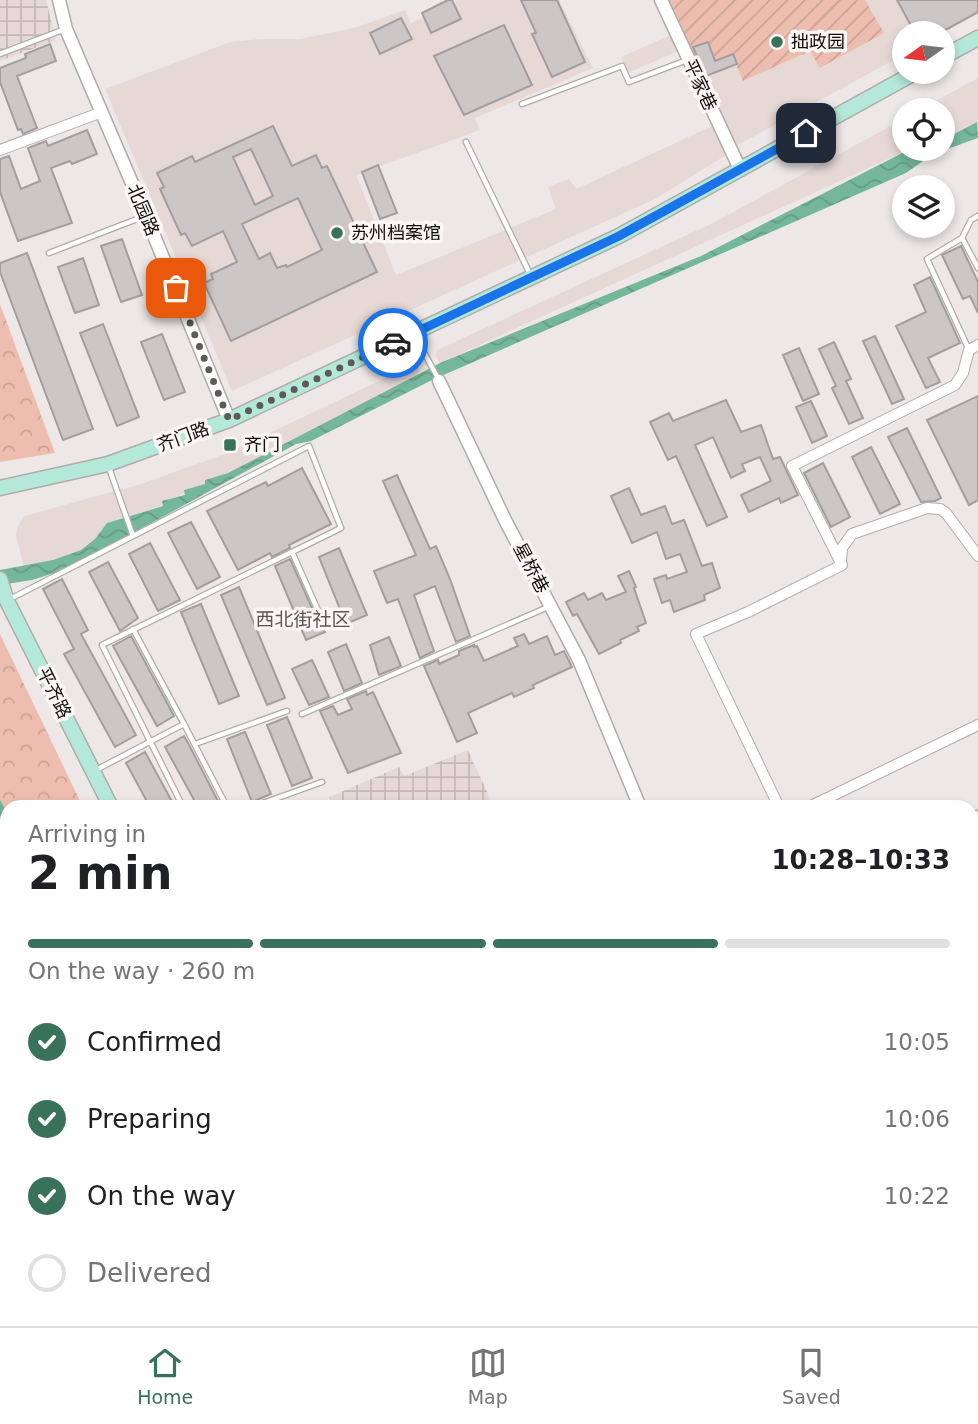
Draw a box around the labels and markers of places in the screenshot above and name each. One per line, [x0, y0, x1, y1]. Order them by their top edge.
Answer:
place label: 拙政园 [791, 31, 845, 52]
marker: 拙政园 [769, 34, 785, 50]
pin [776, 103, 836, 163]
place label: 苏州档案馆 [351, 222, 441, 243]
marker: 苏州档案馆 [329, 225, 345, 241]
pin [146, 258, 206, 318]
place label: 齐门 [244, 434, 280, 455]
marker: 齐门 [222, 437, 238, 453]

